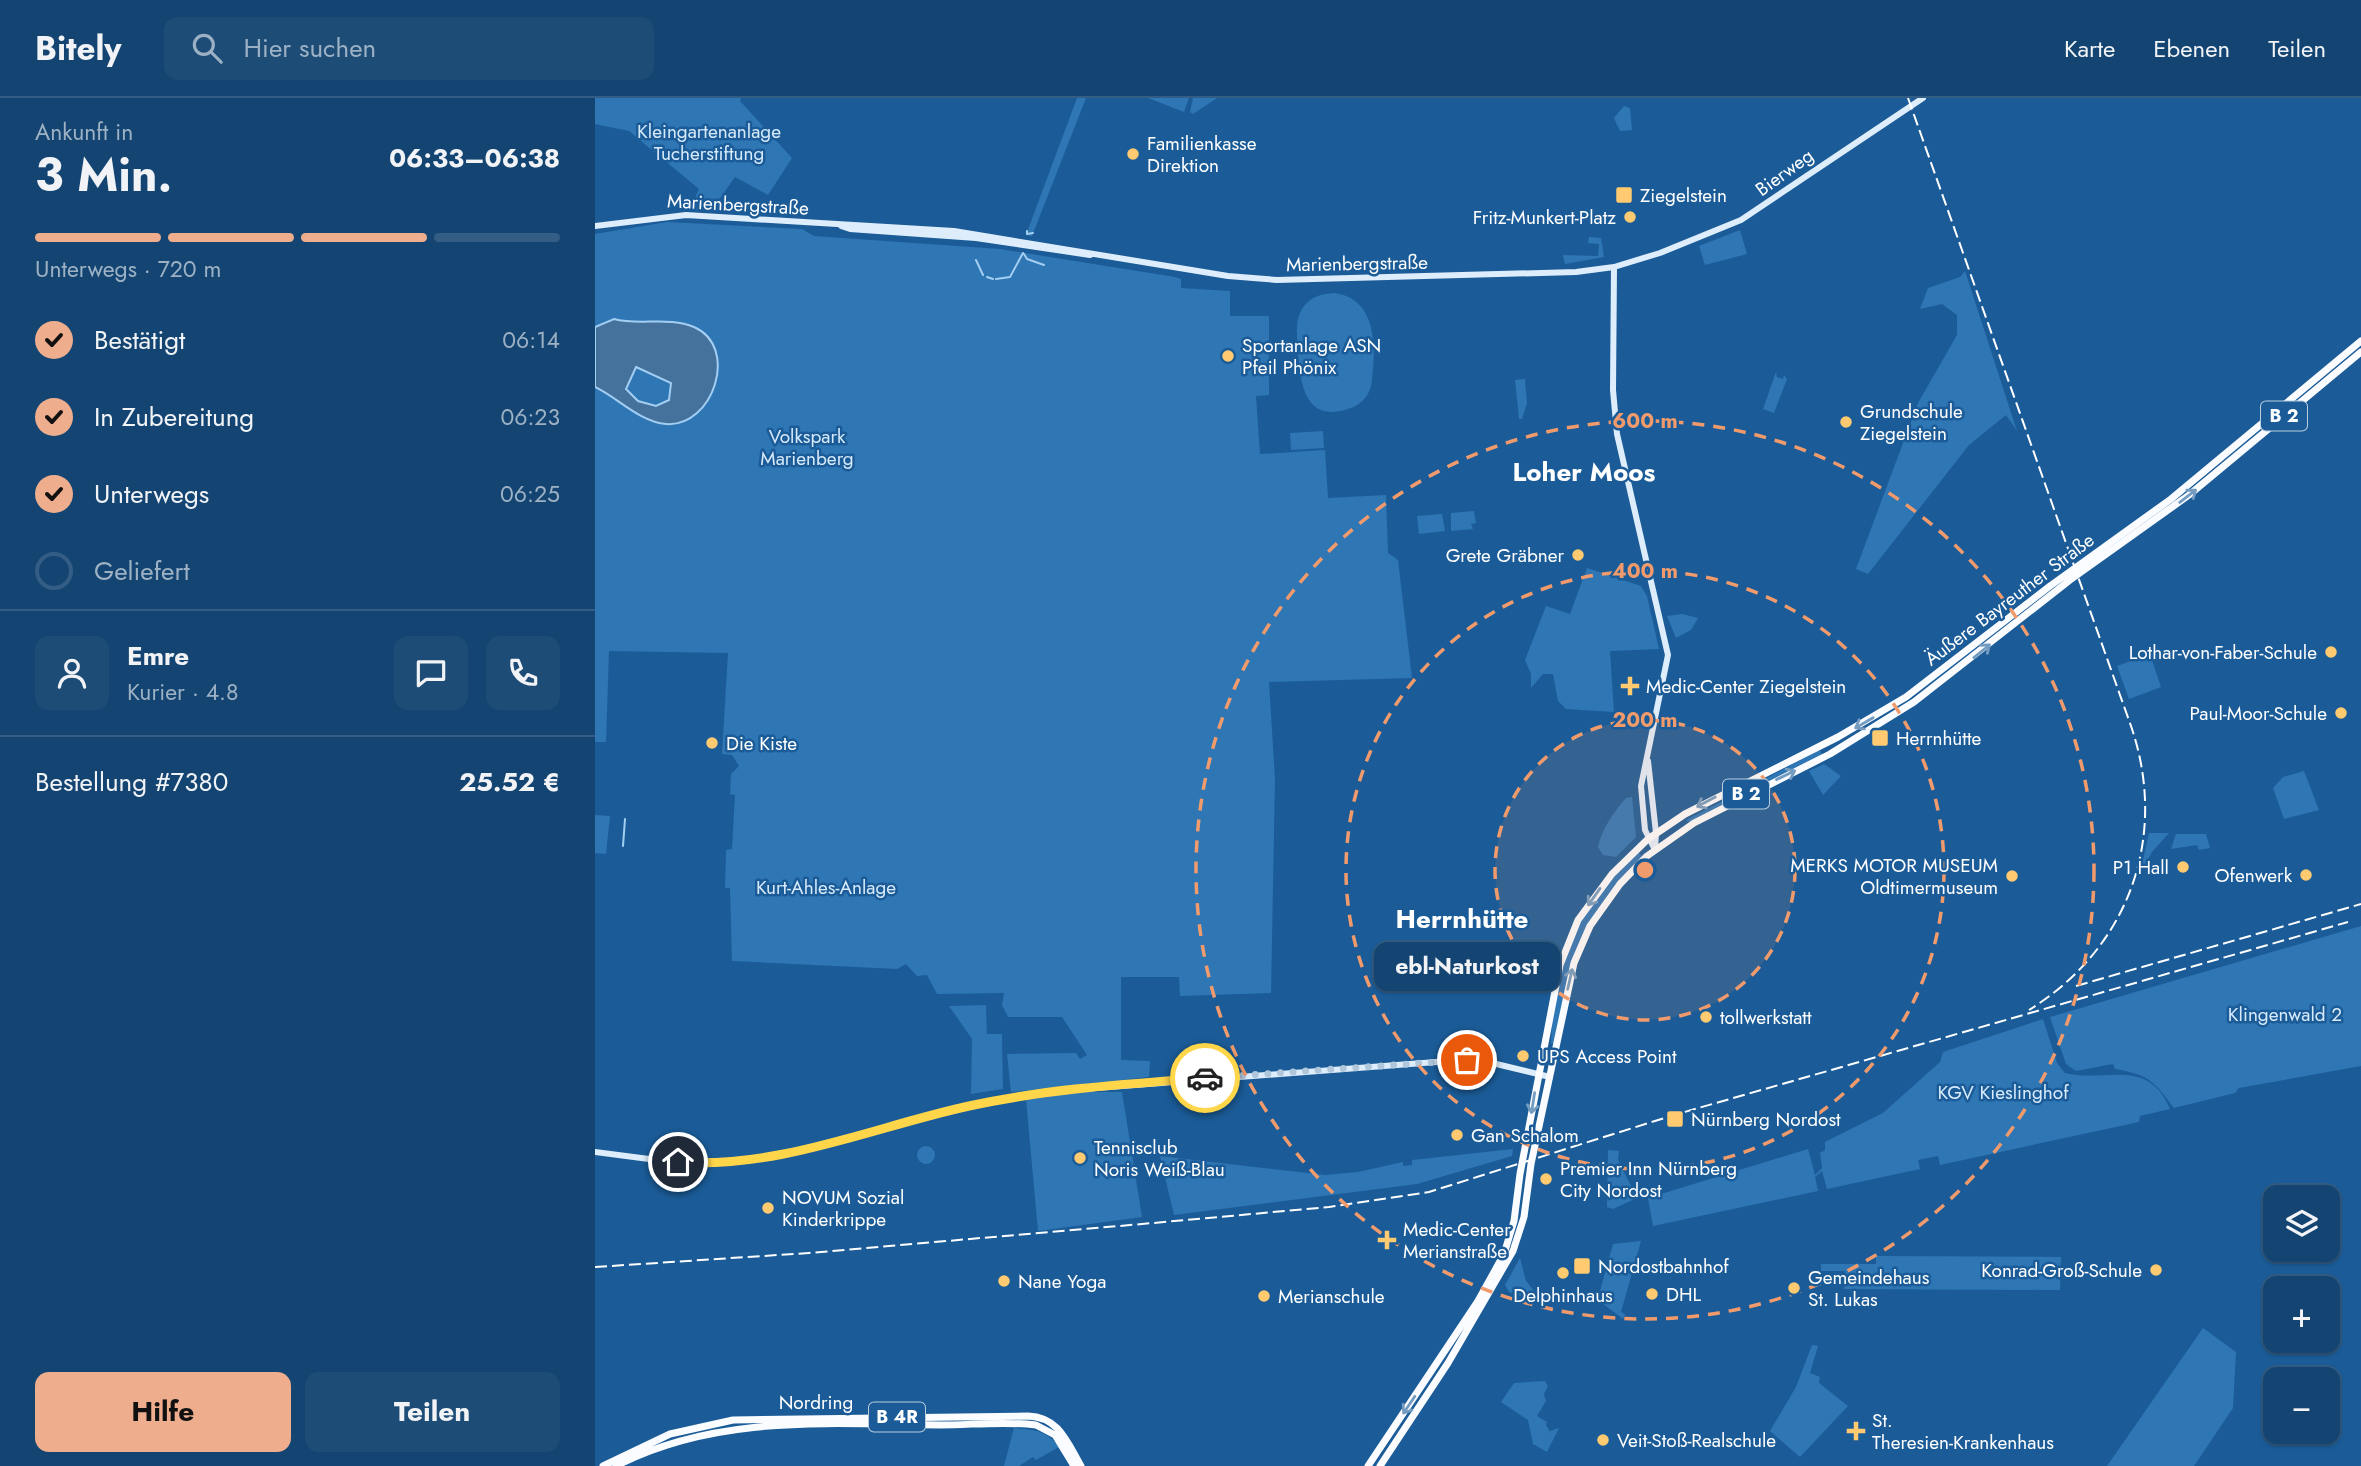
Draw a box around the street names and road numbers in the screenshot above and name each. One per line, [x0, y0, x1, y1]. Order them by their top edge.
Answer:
street label: Bierweg [1750, 142, 1819, 203]
street label: Marienbergstraße [666, 187, 810, 222]
street label: Marienbergstraße [1286, 249, 1428, 278]
road number: B 2 [2261, 402, 2307, 430]
street label: Äußere Bayreuther Straße [1919, 526, 2100, 672]
road number: B 2 [1723, 780, 1769, 808]
street label: Nordring [779, 1389, 853, 1416]
road number: B 4R [869, 1402, 925, 1432]

